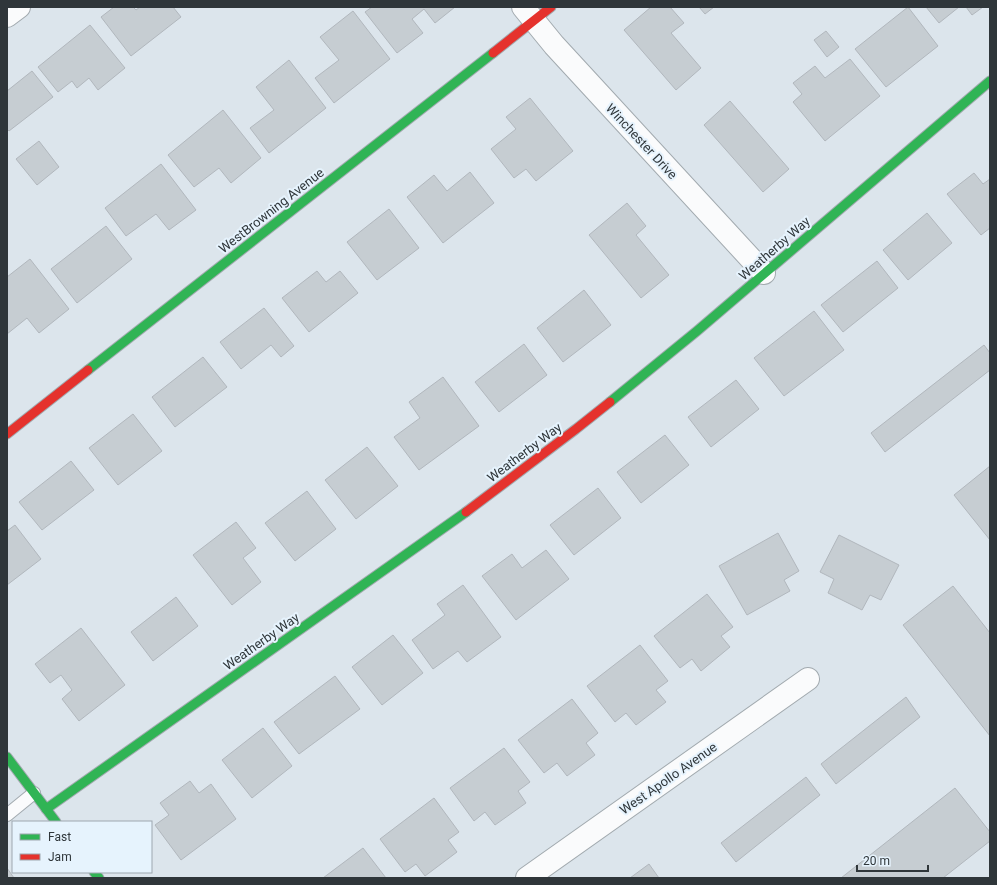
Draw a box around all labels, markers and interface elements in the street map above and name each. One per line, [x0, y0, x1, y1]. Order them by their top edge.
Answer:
street label: Winchester Drive [603, 101, 680, 182]
street label: WestBrowning Avenue [216, 165, 327, 256]
street label: Weatherby Way [736, 213, 813, 283]
street label: Weatherby Way [484, 420, 564, 485]
street label: Weatherby Way [221, 610, 302, 673]
street label: West Apollo Avenue [617, 739, 720, 818]
legend [12, 821, 152, 873]
text: Fast [48, 830, 71, 844]
scale bar [857, 847, 928, 873]
text: Jam [48, 850, 72, 864]
text: 20 m [863, 854, 890, 868]

